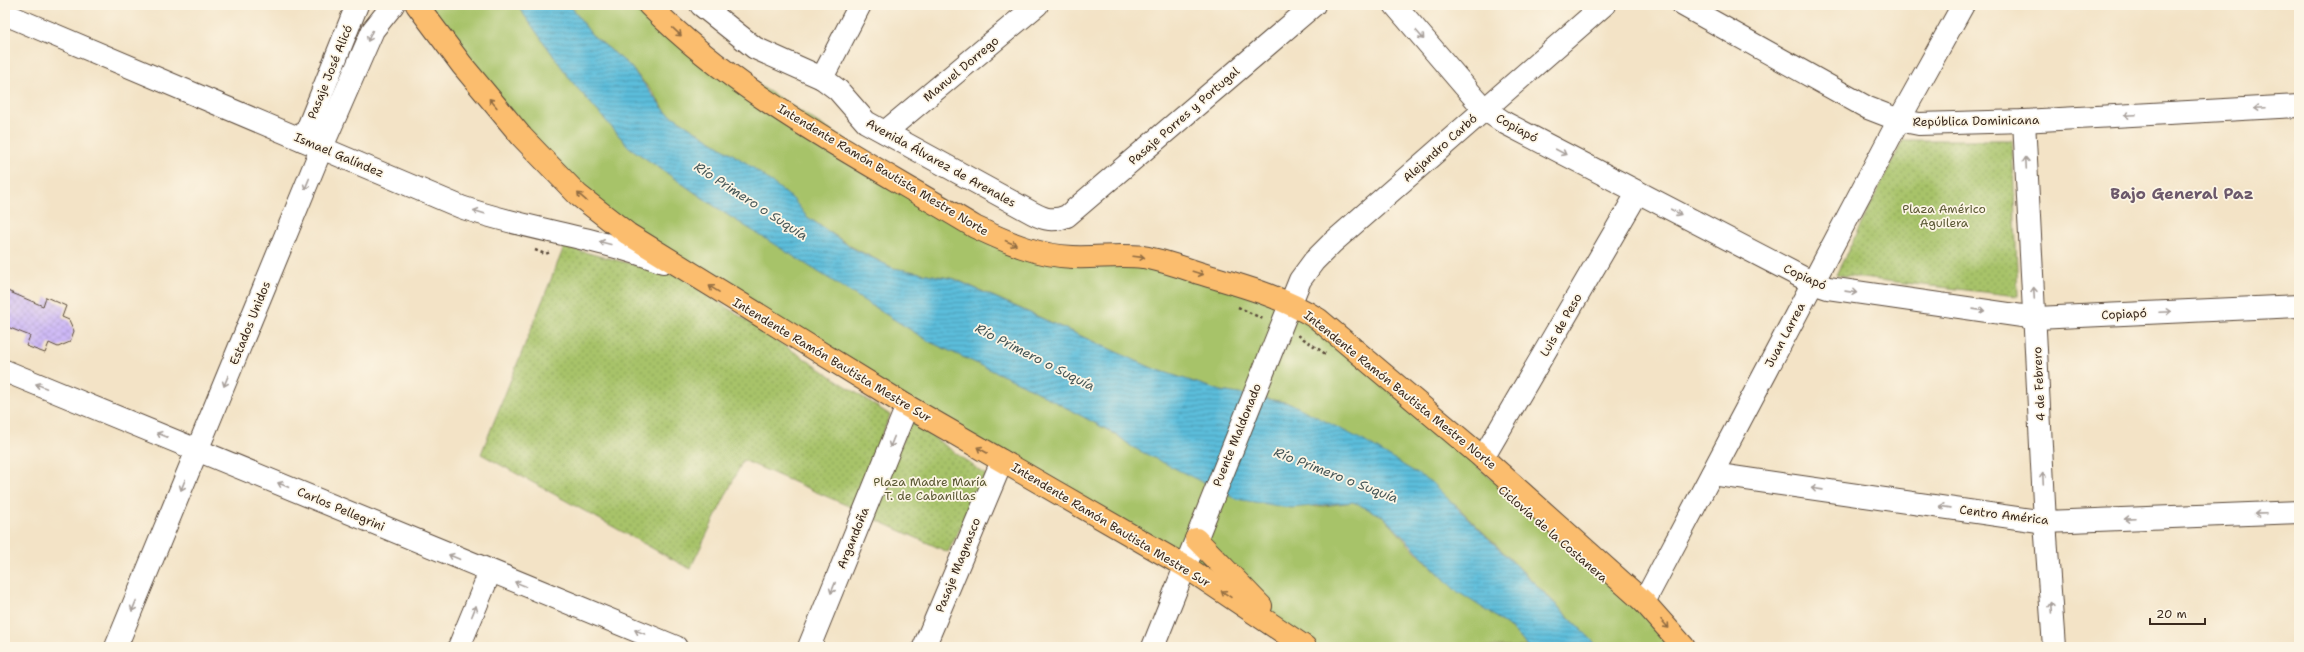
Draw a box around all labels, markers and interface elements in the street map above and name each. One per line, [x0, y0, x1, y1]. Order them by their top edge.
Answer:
street label: Pasaje José Alicó [304, 23, 356, 121]
one-way arrow [672, 28, 682, 37]
one-way arrow [1416, 29, 1425, 40]
one-way arrow [366, 30, 374, 42]
street label: Manuel Dorrego [920, 33, 1002, 105]
street label: Pasaje Porres y Portugal [1125, 63, 1243, 169]
one-way arrow [488, 97, 497, 108]
street label: Intendente Ramón Bautista Mestre Norte [775, 100, 992, 240]
one-way arrow [2254, 105, 2267, 112]
street label: Alejandro Carbó [1399, 110, 1481, 186]
street label: Copiapó [1493, 110, 1541, 146]
one-way arrow [2124, 111, 2137, 119]
street label: República Dominicana [1913, 112, 2040, 130]
street label: Avenida Álvarez de Arenales [863, 115, 1019, 211]
street label: Ismael Galíndez [292, 129, 386, 181]
one-way arrow [1555, 149, 1567, 156]
one-way arrow [2023, 157, 2030, 170]
water label: Río Primero o Suquía [691, 158, 811, 244]
one-way arrow [303, 177, 310, 189]
district label: Bajo General Paz [2110, 183, 2254, 204]
one-way arrow [576, 193, 587, 202]
park label: Plaza Américo Aguilera [1902, 201, 1986, 231]
one-way arrow [473, 208, 485, 216]
one-way arrow [1670, 209, 1682, 216]
one-way arrow [599, 238, 612, 246]
one-way arrow [1004, 240, 1016, 247]
one-way arrow [1132, 253, 1145, 260]
street label: Copiapó [1781, 260, 1829, 294]
one-way arrow [1191, 269, 1203, 277]
street label: Estados Unidos [226, 279, 274, 367]
one-way arrow [708, 285, 720, 293]
one-way arrow [2030, 287, 2038, 300]
one-way arrow [1844, 288, 1857, 296]
street label: Luis de Peso [1536, 290, 1586, 360]
street label: Intendente Ramón Bautista Mestre Sur [730, 294, 935, 426]
street label: Juan Larrea [1761, 299, 1809, 370]
street label: Copiapó [2101, 305, 2147, 323]
one-way arrow [1972, 306, 1985, 314]
street label: Intendente Ramón Bautista Mestre Norte [1300, 307, 1500, 473]
one-way arrow [2158, 309, 2171, 316]
water label: Río Primero o Suquía [972, 320, 1098, 394]
street label: 4 de Febrero [2029, 346, 2049, 422]
one-way arrow [221, 375, 229, 387]
one-way arrow [36, 381, 48, 389]
street label: Puente Maldonado [1209, 381, 1265, 489]
one-way arrow [156, 430, 168, 438]
one-way arrow [888, 435, 895, 447]
water label: Río Primero o Suquía [1271, 443, 1401, 507]
one-way arrow [976, 445, 988, 453]
street label: Intendente Ramón Bautista Mestre Sur [1009, 459, 1214, 591]
one-way arrow [2039, 472, 2047, 485]
park label: Plaza Madre María T. de Cabanillas [873, 474, 987, 504]
one-way arrow [179, 479, 186, 491]
one-way arrow [277, 481, 289, 488]
street label: Ciclovía de la Costanera [1495, 482, 1611, 586]
street label: Carlos Pellegrini [295, 483, 387, 535]
one-way arrow [1811, 485, 1824, 493]
street label: Centro América [1958, 502, 2050, 528]
one-way arrow [1939, 503, 1952, 511]
street label: Argandoña [833, 504, 873, 571]
one-way arrow [2254, 510, 2267, 517]
street label: Pasaje Magnasco [932, 515, 984, 615]
one-way arrow [2124, 515, 2137, 523]
one-way arrow [449, 553, 461, 560]
one-way arrow [514, 579, 526, 587]
one-way arrow [828, 582, 836, 594]
one-way arrow [1221, 590, 1232, 598]
one-way arrow [129, 599, 137, 611]
scale bar [2150, 600, 2205, 626]
one-way arrow [2048, 602, 2055, 615]
one-way arrow [471, 605, 478, 617]
text: 20 m [2156, 606, 2187, 622]
one-way arrow [1660, 619, 1670, 629]
one-way arrow [635, 628, 647, 636]

